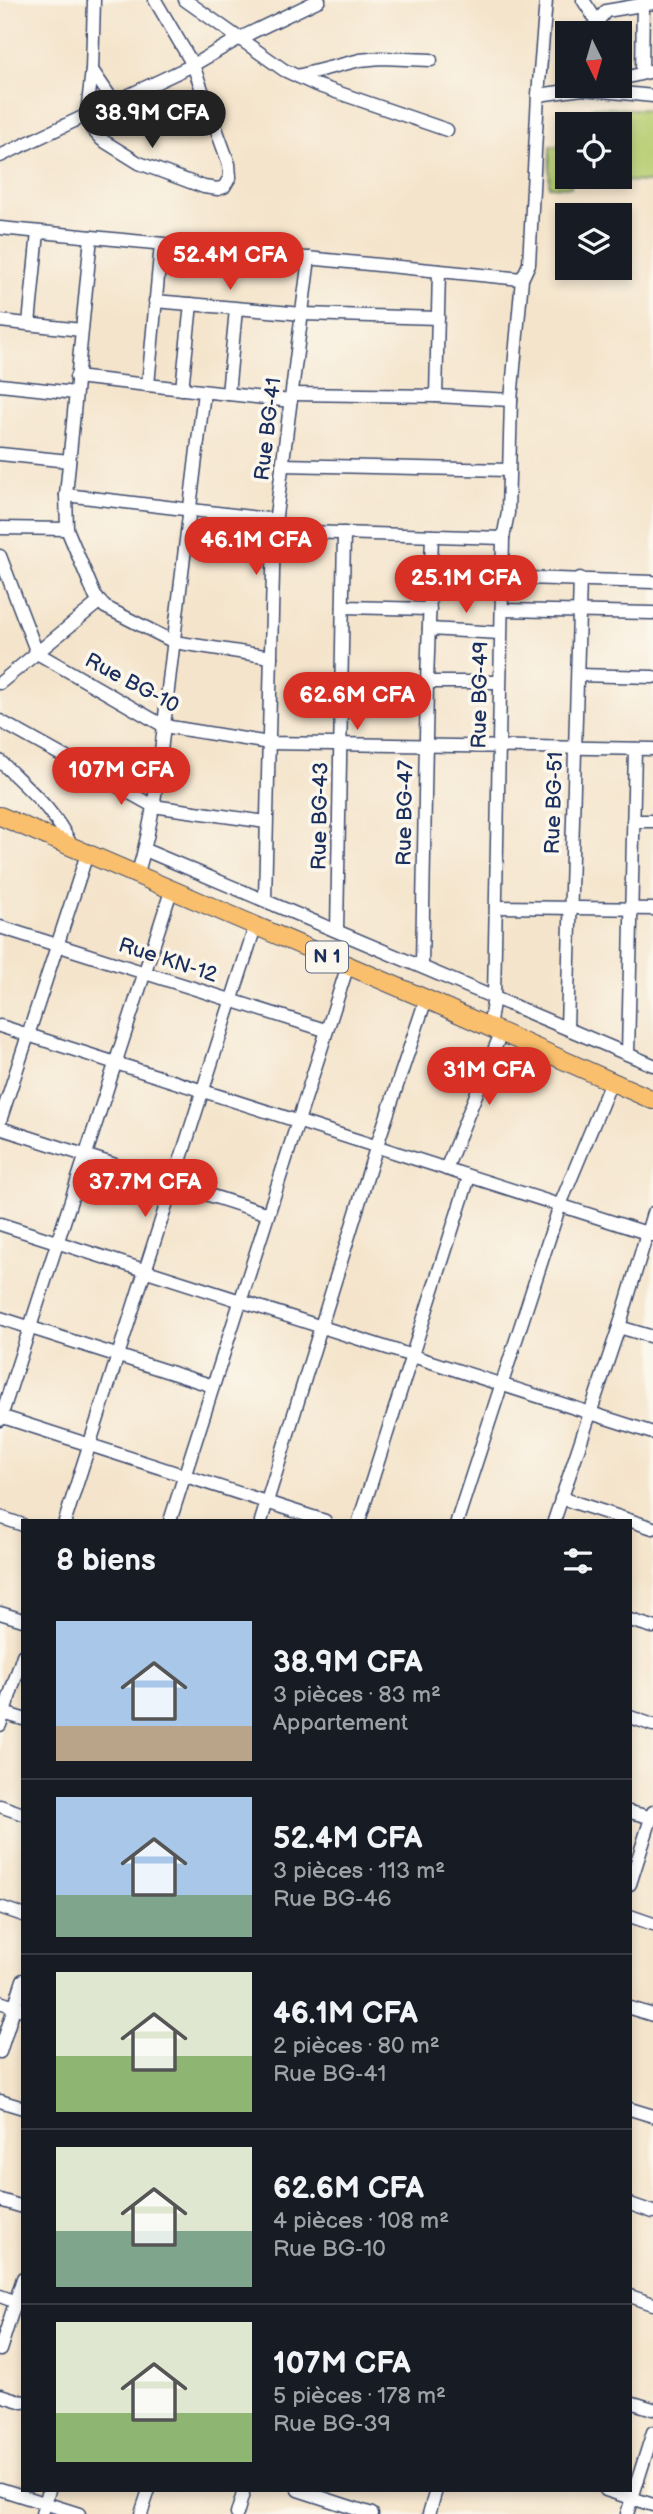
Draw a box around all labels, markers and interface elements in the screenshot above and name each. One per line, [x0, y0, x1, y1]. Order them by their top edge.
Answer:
north arrow [555, 21, 632, 98]
map controls [555, 21, 632, 280]
pin: 38.9M CFA [72, 90, 232, 150]
text: 38.9M CFA [95, 99, 209, 127]
button: locate [555, 112, 632, 189]
button: layers [555, 203, 632, 280]
pin: 52.4M CFA [150, 232, 310, 292]
text: 52.4M CFA [173, 241, 287, 269]
street label: Rue BG-41 [249, 376, 287, 482]
pin: 46.1M CFA [176, 518, 336, 577]
text: 46.1M CFA [200, 526, 312, 554]
pin: 25.1M CFA [386, 556, 546, 615]
text: 25.1M CFA [411, 564, 521, 592]
street label: Rue BG-49 [467, 641, 493, 749]
street label: Rue BG-10 [81, 648, 183, 718]
pin: 62.6M CFA [277, 672, 437, 732]
text: 62.6M CFA [299, 681, 415, 709]
pin: 107M CFA [49, 748, 193, 807]
street label: Rue BG-51 [540, 751, 568, 855]
text: 107M CFA [68, 756, 174, 784]
street label: Rue BG-47 [392, 759, 418, 866]
street label: Rue BG-43 [307, 762, 333, 870]
street label: Rue KN-12 [115, 932, 221, 988]
road number: N 1 [306, 942, 348, 973]
pin: 31M CFA [424, 1048, 554, 1107]
text: 31M CFA [443, 1056, 535, 1084]
pin: 37.7M CFA [65, 1160, 225, 1219]
text: 37.7M CFA [89, 1168, 201, 1196]
icon: filters [559, 1542, 597, 1580]
text: 8 biens [56, 1543, 156, 1579]
text: 38.9M CFA [273, 1645, 423, 1681]
icon: home [112, 1649, 196, 1733]
text: 3 pièces · 83 m² [273, 1681, 441, 1709]
text: Appartement [273, 1709, 408, 1737]
text: 52.4M CFA [273, 1821, 422, 1857]
icon: home [112, 1825, 196, 1909]
text: 3 pièces · 113 m² [273, 1857, 445, 1885]
text: Rue BG-46 [273, 1885, 392, 1913]
text: 46.1M CFA [273, 1996, 418, 2032]
icon: home [112, 2000, 196, 2084]
text: 2 pièces · 80 m² [273, 2032, 440, 2060]
text: Rue BG-41 [273, 2060, 386, 2088]
text: 62.6M CFA [273, 2171, 424, 2207]
icon: home [112, 2175, 196, 2259]
text: 4 pièces · 108 m² [273, 2207, 449, 2235]
text: Rue BG-10 [273, 2235, 386, 2263]
text: 107M CFA [273, 2346, 411, 2382]
icon: home [112, 2350, 196, 2434]
text: 5 pièces · 178 m² [273, 2382, 446, 2410]
text: Rue BG-39 [273, 2410, 391, 2438]

